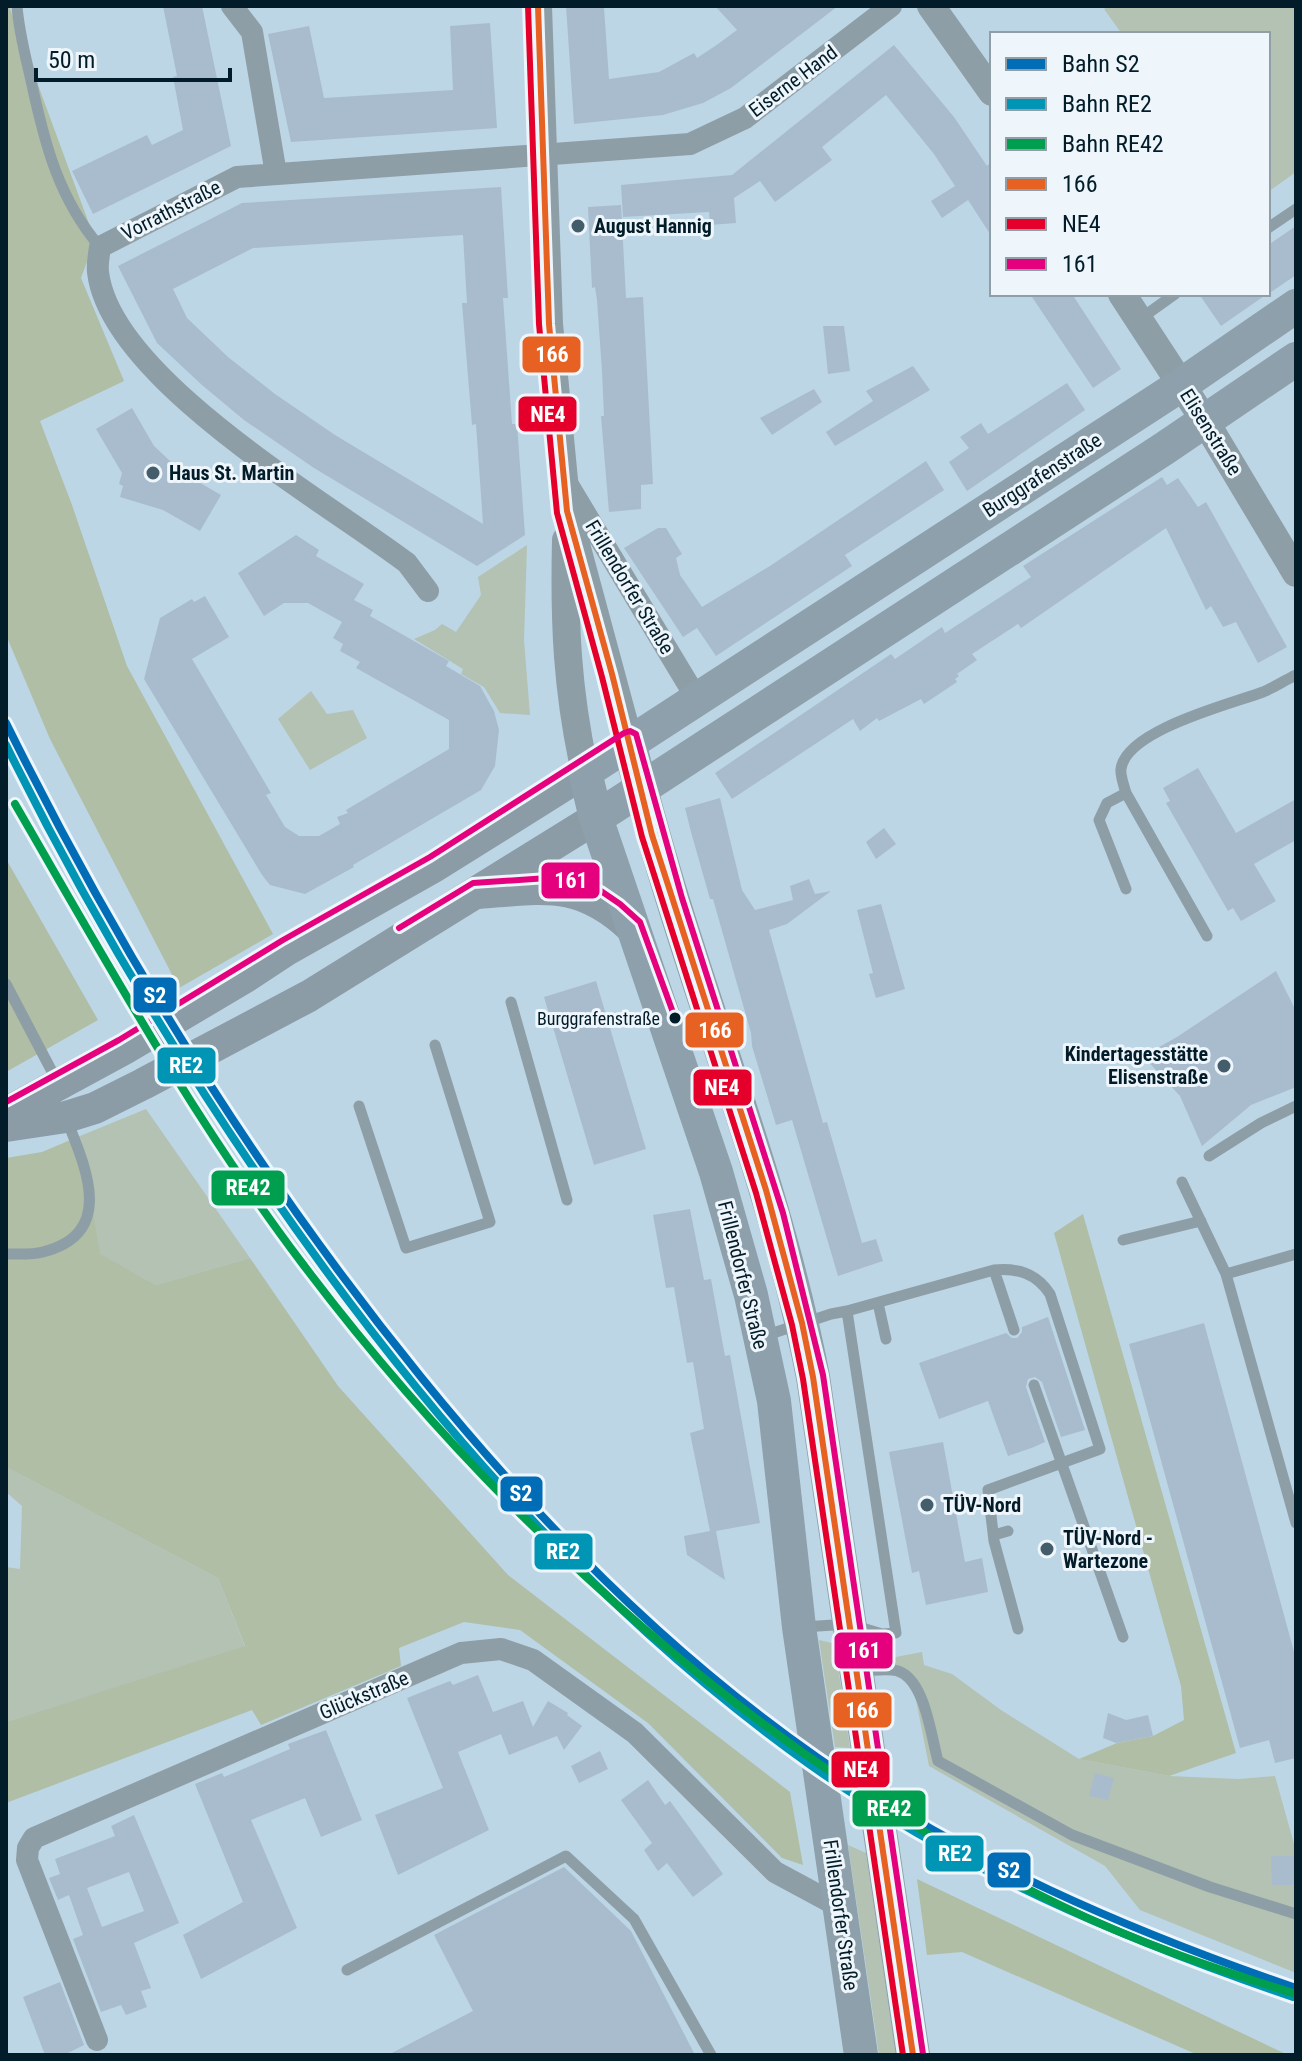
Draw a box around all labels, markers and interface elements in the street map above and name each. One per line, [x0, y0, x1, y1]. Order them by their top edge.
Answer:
scale bar [36, 32, 230, 82]
legend [990, 32, 1270, 296]
street label: Eiserne Hand [744, 40, 842, 122]
text: 50 m [48, 46, 95, 74]
text: Bahn S2 [1062, 50, 1140, 78]
text: Bahn RE2 [1062, 90, 1152, 118]
text: Bahn RE42 [1062, 130, 1164, 158]
text: 166 [1062, 170, 1098, 198]
street label: Vorrathstraße [117, 175, 225, 245]
text: NE4 [1062, 210, 1101, 238]
place label: August Hannig [594, 214, 712, 238]
marker: August Hannig [569, 217, 587, 235]
text: 161 [1062, 250, 1098, 278]
line badge: 166 [521, 335, 582, 374]
text: 166 [535, 342, 569, 367]
street label: Elisenstraße [1175, 384, 1247, 480]
line badge: NE4 [517, 395, 578, 433]
text: NE4 [530, 402, 566, 427]
street label: Burggrafenstraße [978, 428, 1106, 522]
place label: Haus St. Martin [169, 461, 294, 485]
marker: Haus St. Martin [144, 464, 162, 482]
street label: Frillendorfer Straße [581, 516, 679, 658]
line badge: 161 [540, 861, 601, 900]
text: 161 [554, 868, 588, 893]
line badge: S2 [132, 976, 178, 1014]
text: S2 [144, 983, 167, 1008]
place label: Burggrafenstraße [537, 1008, 660, 1029]
marker: Burggrafenstraße [667, 1010, 683, 1026]
line badge: 166 [684, 1011, 745, 1049]
text: 166 [698, 1018, 732, 1043]
place label: Kindertagesstätte Elisenstraße [1065, 1042, 1208, 1089]
line badge: RE2 [156, 1046, 217, 1085]
text: RE2 [169, 1053, 203, 1078]
marker: Kindertagesstätte Elisenstraße [1215, 1057, 1233, 1075]
line badge: NE4 [692, 1068, 753, 1107]
text: NE4 [704, 1075, 740, 1100]
line badge: RE42 [210, 1169, 286, 1207]
text: RE42 [225, 1175, 271, 1200]
street label: Frillendorfer Straße [713, 1198, 773, 1352]
line badge: S2 [499, 1475, 544, 1513]
text: S2 [510, 1481, 533, 1506]
place label: TÜV-Nord [943, 1493, 1021, 1517]
marker: TÜV-Nord [918, 1496, 936, 1514]
place label: TÜV-Nord - Wartezone [1063, 1526, 1153, 1573]
line badge: RE2 [533, 1532, 594, 1571]
text: RE2 [546, 1539, 580, 1564]
marker: TÜV-Nord - Wartezone [1038, 1540, 1056, 1558]
line badge: 161 [833, 1631, 894, 1670]
text: 161 [847, 1638, 881, 1663]
street label: Glückstraße [316, 1665, 412, 1725]
line badge: 166 [832, 1691, 893, 1729]
text: 166 [845, 1698, 879, 1723]
line badge: NE4 [830, 1750, 891, 1789]
text: NE4 [843, 1757, 879, 1782]
line badge: RE42 [851, 1789, 927, 1828]
text: RE42 [866, 1796, 912, 1821]
line badge: RE2 [924, 1834, 985, 1873]
street label: Frillendorfer Straße [819, 1838, 863, 1992]
text: RE2 [938, 1841, 972, 1866]
line badge: S2 [986, 1851, 1032, 1889]
text: S2 [998, 1858, 1021, 1883]

